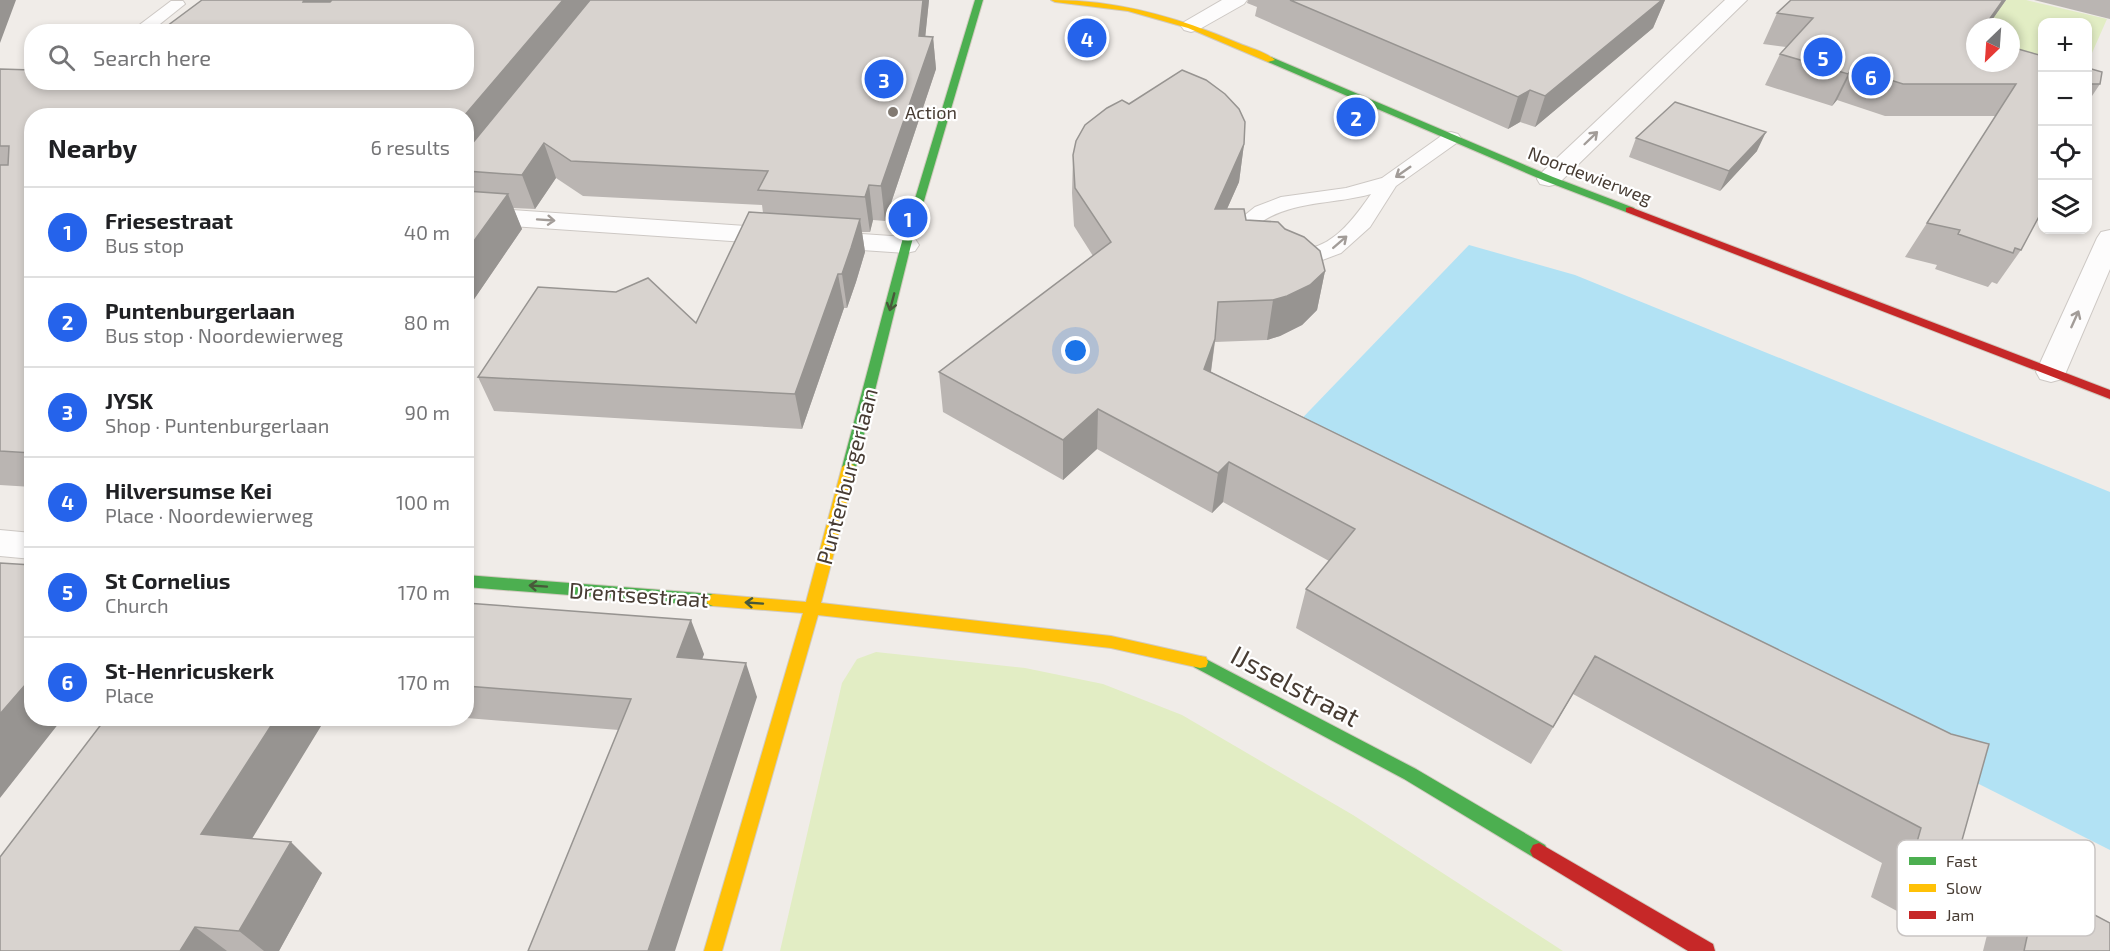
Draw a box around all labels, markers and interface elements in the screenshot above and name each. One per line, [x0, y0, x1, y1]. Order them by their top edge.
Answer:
pin: 4 [1068, 15, 1106, 60]
north arrow [1966, 18, 2020, 72]
map controls [2038, 18, 2092, 234]
button: + [2038, 18, 2092, 72]
search box [24, 24, 474, 90]
pin: 5 [1804, 34, 1842, 80]
icon: search [45, 41, 78, 74]
text: Search here [93, 44, 211, 70]
pin: 6 [1852, 54, 1890, 98]
pin: 3 [864, 56, 904, 101]
button: − [2038, 72, 2092, 126]
pin: 2 [1336, 94, 1376, 140]
place label: Action [905, 101, 957, 123]
marker: Action [886, 105, 900, 119]
button: locate [2038, 126, 2092, 180]
one-way arrow [1583, 131, 1598, 145]
text: Nearby [48, 132, 137, 163]
text: 6 results [370, 135, 450, 159]
street label: Noordewierweg [1525, 141, 1655, 209]
one-way arrow [1395, 166, 1411, 178]
button: layers [2038, 180, 2092, 234]
pin: 1 [888, 196, 928, 240]
text: Friesestraat [105, 207, 233, 233]
one-way arrow [535, 215, 555, 226]
text: 1 [63, 220, 72, 244]
text: 40 m [404, 220, 450, 244]
text: Bus stop [105, 233, 184, 257]
one-way arrow [1332, 235, 1347, 249]
one-way arrow [885, 292, 897, 311]
text: Puntenburgerlaan [105, 297, 295, 323]
text: 2 [62, 310, 73, 334]
text: 80 m [404, 310, 450, 334]
one-way arrow [2069, 310, 2081, 328]
text: Bus stop · Noordewierweg [105, 323, 343, 347]
your location [1061, 336, 1090, 365]
street label: Puntenburgerlaan [810, 385, 882, 567]
text: JYSK [105, 387, 153, 413]
text: 3 [62, 400, 73, 424]
text: 90 m [405, 400, 450, 424]
text: Shop · Puntenburgerlaan [105, 413, 329, 437]
text: Hilversumse Kei [105, 477, 272, 503]
text: 4 [61, 490, 74, 514]
text: 100 m [396, 490, 450, 514]
text: Place · Noordewierweg [105, 503, 313, 527]
text: St Cornelius [105, 567, 231, 593]
street label: Drentsestraat [568, 576, 710, 612]
text: 5 [62, 580, 73, 604]
text: 170 m [398, 580, 450, 604]
one-way arrow [529, 581, 549, 592]
text: Church [105, 593, 169, 617]
one-way arrow [744, 597, 764, 608]
street label: IJsselstraat [1226, 638, 1366, 732]
text: St-Henricuskerk [105, 657, 274, 683]
text: 6 [62, 670, 73, 694]
text: 170 m [398, 670, 450, 694]
text: Place [105, 683, 154, 707]
legend [1897, 840, 2095, 936]
text: Fast [1946, 851, 1977, 870]
text: Slow [1946, 878, 1982, 897]
text: Jam [1946, 905, 1974, 924]

